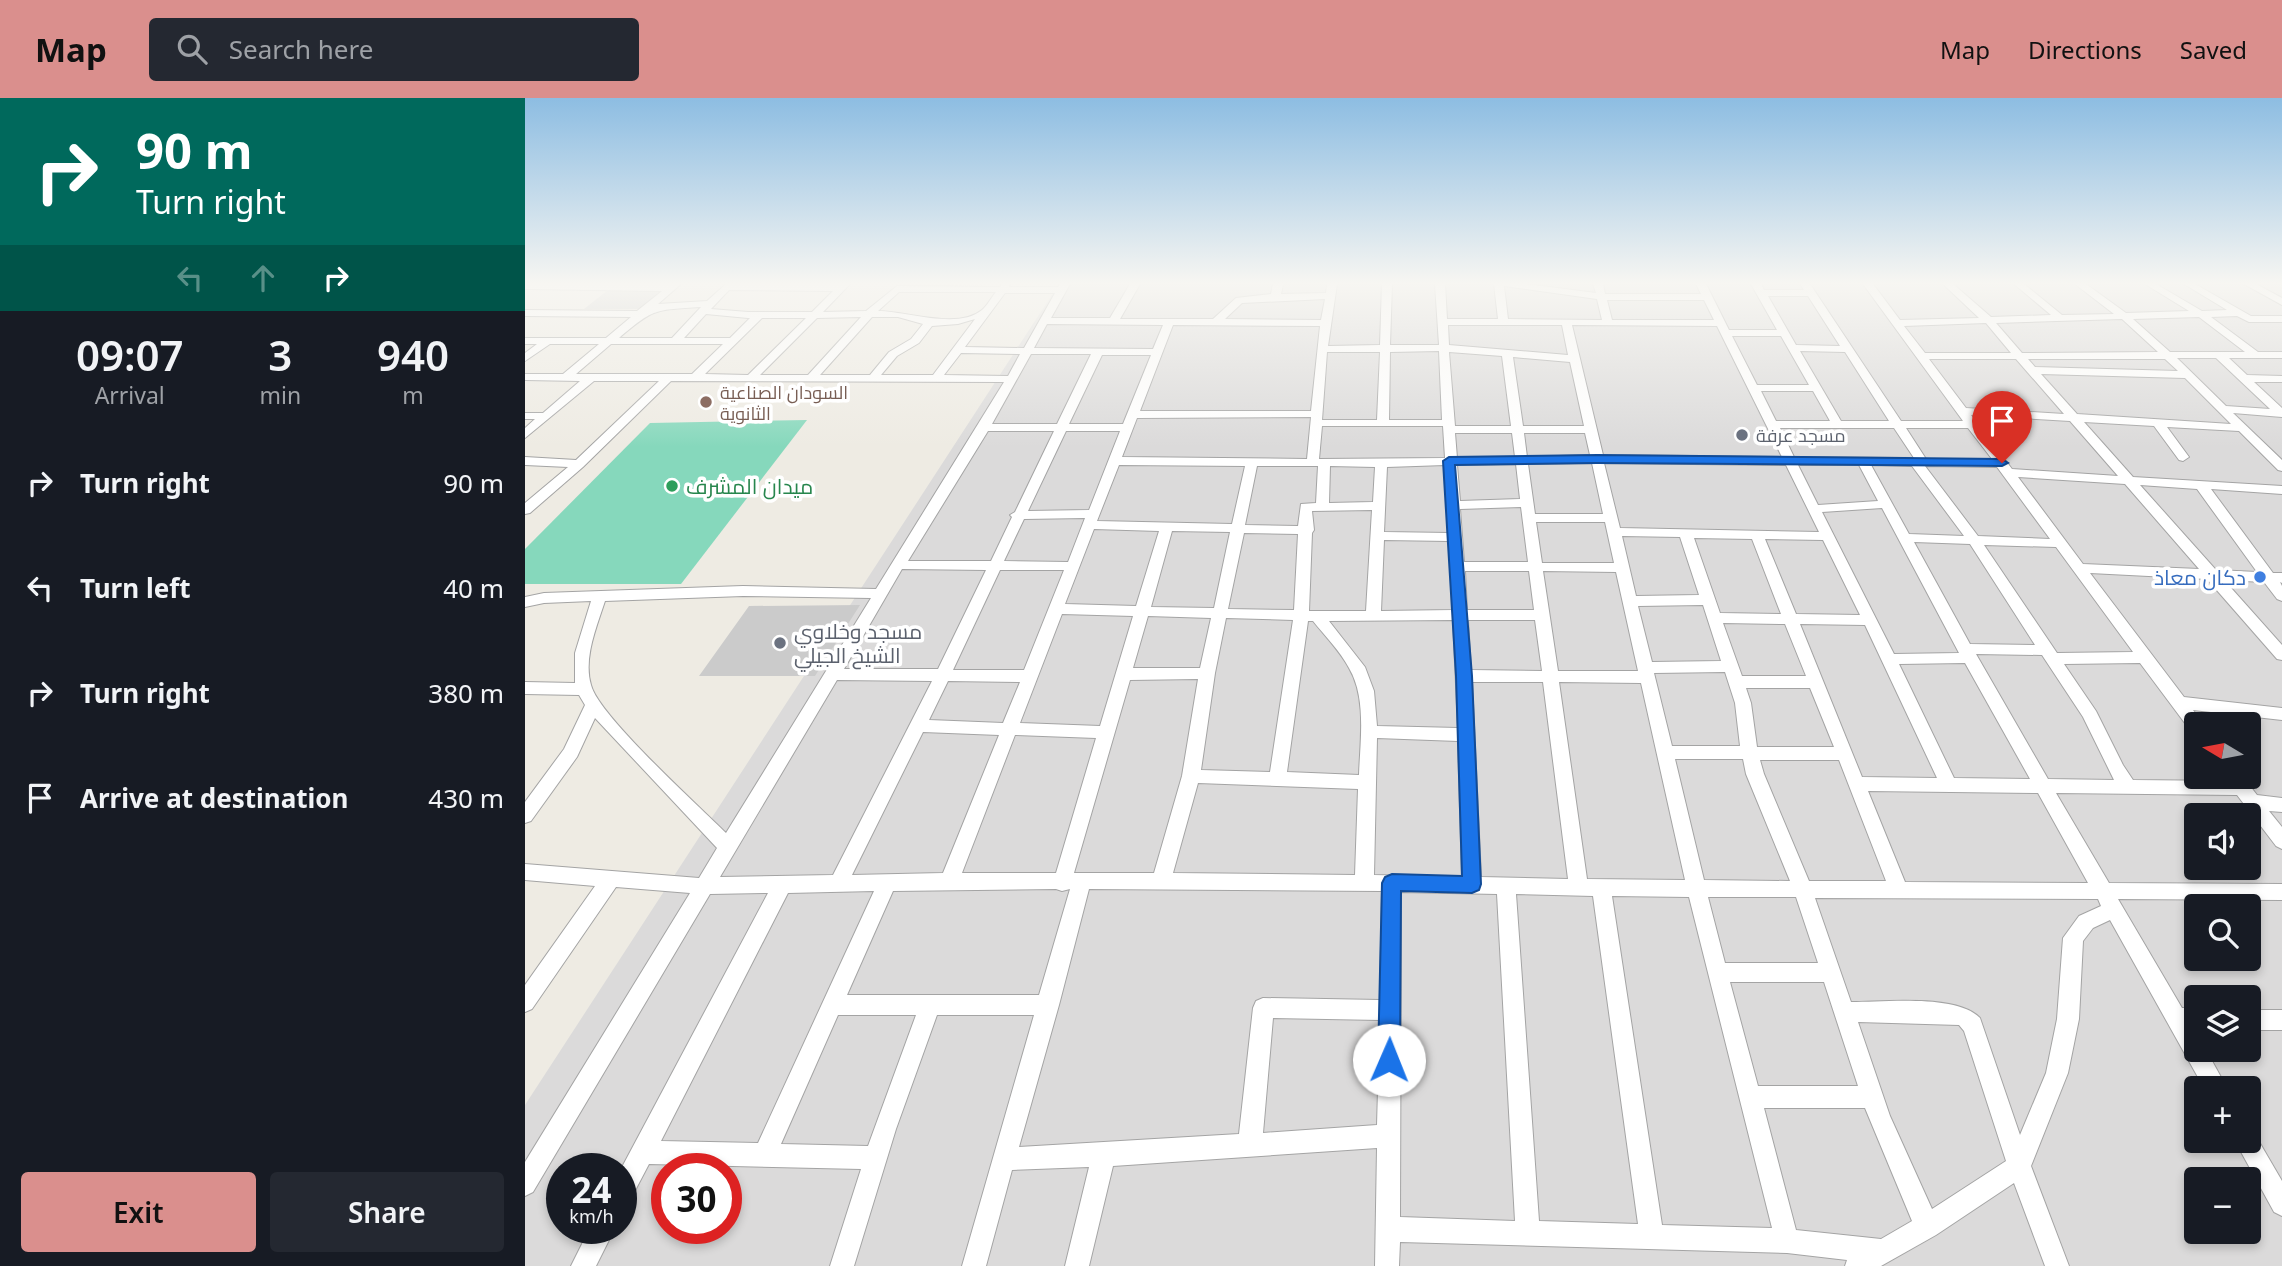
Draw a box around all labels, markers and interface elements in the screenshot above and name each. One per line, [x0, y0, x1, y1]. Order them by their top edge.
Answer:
search box [149, 18, 639, 81]
text: Map [35, 27, 107, 72]
icon: search [173, 30, 211, 68]
text: Search here [229, 31, 373, 67]
text: Map [1940, 33, 1990, 66]
text: Directions [2028, 33, 2142, 66]
text: Saved [2180, 33, 2247, 66]
text: 90 m [136, 117, 253, 183]
icon: right [21, 126, 112, 217]
text: Turn right [136, 180, 286, 223]
icon: left [171, 259, 209, 297]
icon: ahead [244, 259, 282, 297]
icon: right [317, 259, 355, 297]
text: 09:07 [76, 326, 184, 383]
text: 3 [268, 326, 292, 383]
text: 940 [377, 326, 449, 383]
text: Arrival [95, 379, 165, 411]
text: min [259, 379, 301, 411]
text: m [402, 379, 424, 411]
place label: السودان الصناعية الثانوية [720, 380, 848, 425]
pin [1972, 391, 2032, 463]
marker: السودان الصناعية الثانوية [698, 394, 714, 410]
icon: arrive [1983, 402, 2021, 440]
place label: مسجد عرفة [1756, 423, 1846, 447]
marker: مسجد عرفة [1734, 427, 1750, 443]
icon: right [21, 464, 59, 502]
text: Turn right [80, 465, 210, 501]
text: 90 m [443, 465, 504, 501]
place label: ميدان المشرف [686, 472, 813, 500]
marker: ميدان المشرف [664, 478, 680, 494]
place label: دكان معاذ [2154, 563, 2246, 591]
icon: left [21, 569, 59, 607]
marker: دكان معاذ [2252, 569, 2268, 585]
text: Turn left [80, 570, 191, 606]
text: 40 m [443, 570, 504, 606]
place label: مسجد وخلاوي الشيخ الجيلي [794, 617, 922, 672]
marker: مسجد وخلاوي الشيخ الجيلي [772, 635, 788, 651]
icon: right [21, 674, 59, 712]
text: Turn right [80, 675, 210, 711]
text: 380 m [428, 675, 504, 711]
north arrow [2184, 712, 2261, 789]
map controls [2184, 712, 2261, 1244]
icon: arrive [21, 779, 59, 817]
text: Arrive at destination [80, 780, 349, 816]
text: 430 m [428, 780, 504, 816]
button: sound [2184, 803, 2261, 880]
button: search [2184, 894, 2261, 971]
button: layers [2184, 985, 2261, 1062]
position arrow [1352, 1023, 1426, 1097]
button: + [2184, 1076, 2261, 1153]
speed limit sign: 30 [651, 1153, 742, 1244]
text: 24 [571, 1166, 612, 1213]
button: − [2184, 1167, 2261, 1244]
button: Exit [21, 1172, 256, 1252]
button: Share [270, 1172, 504, 1252]
text: km/h [569, 1204, 614, 1228]

